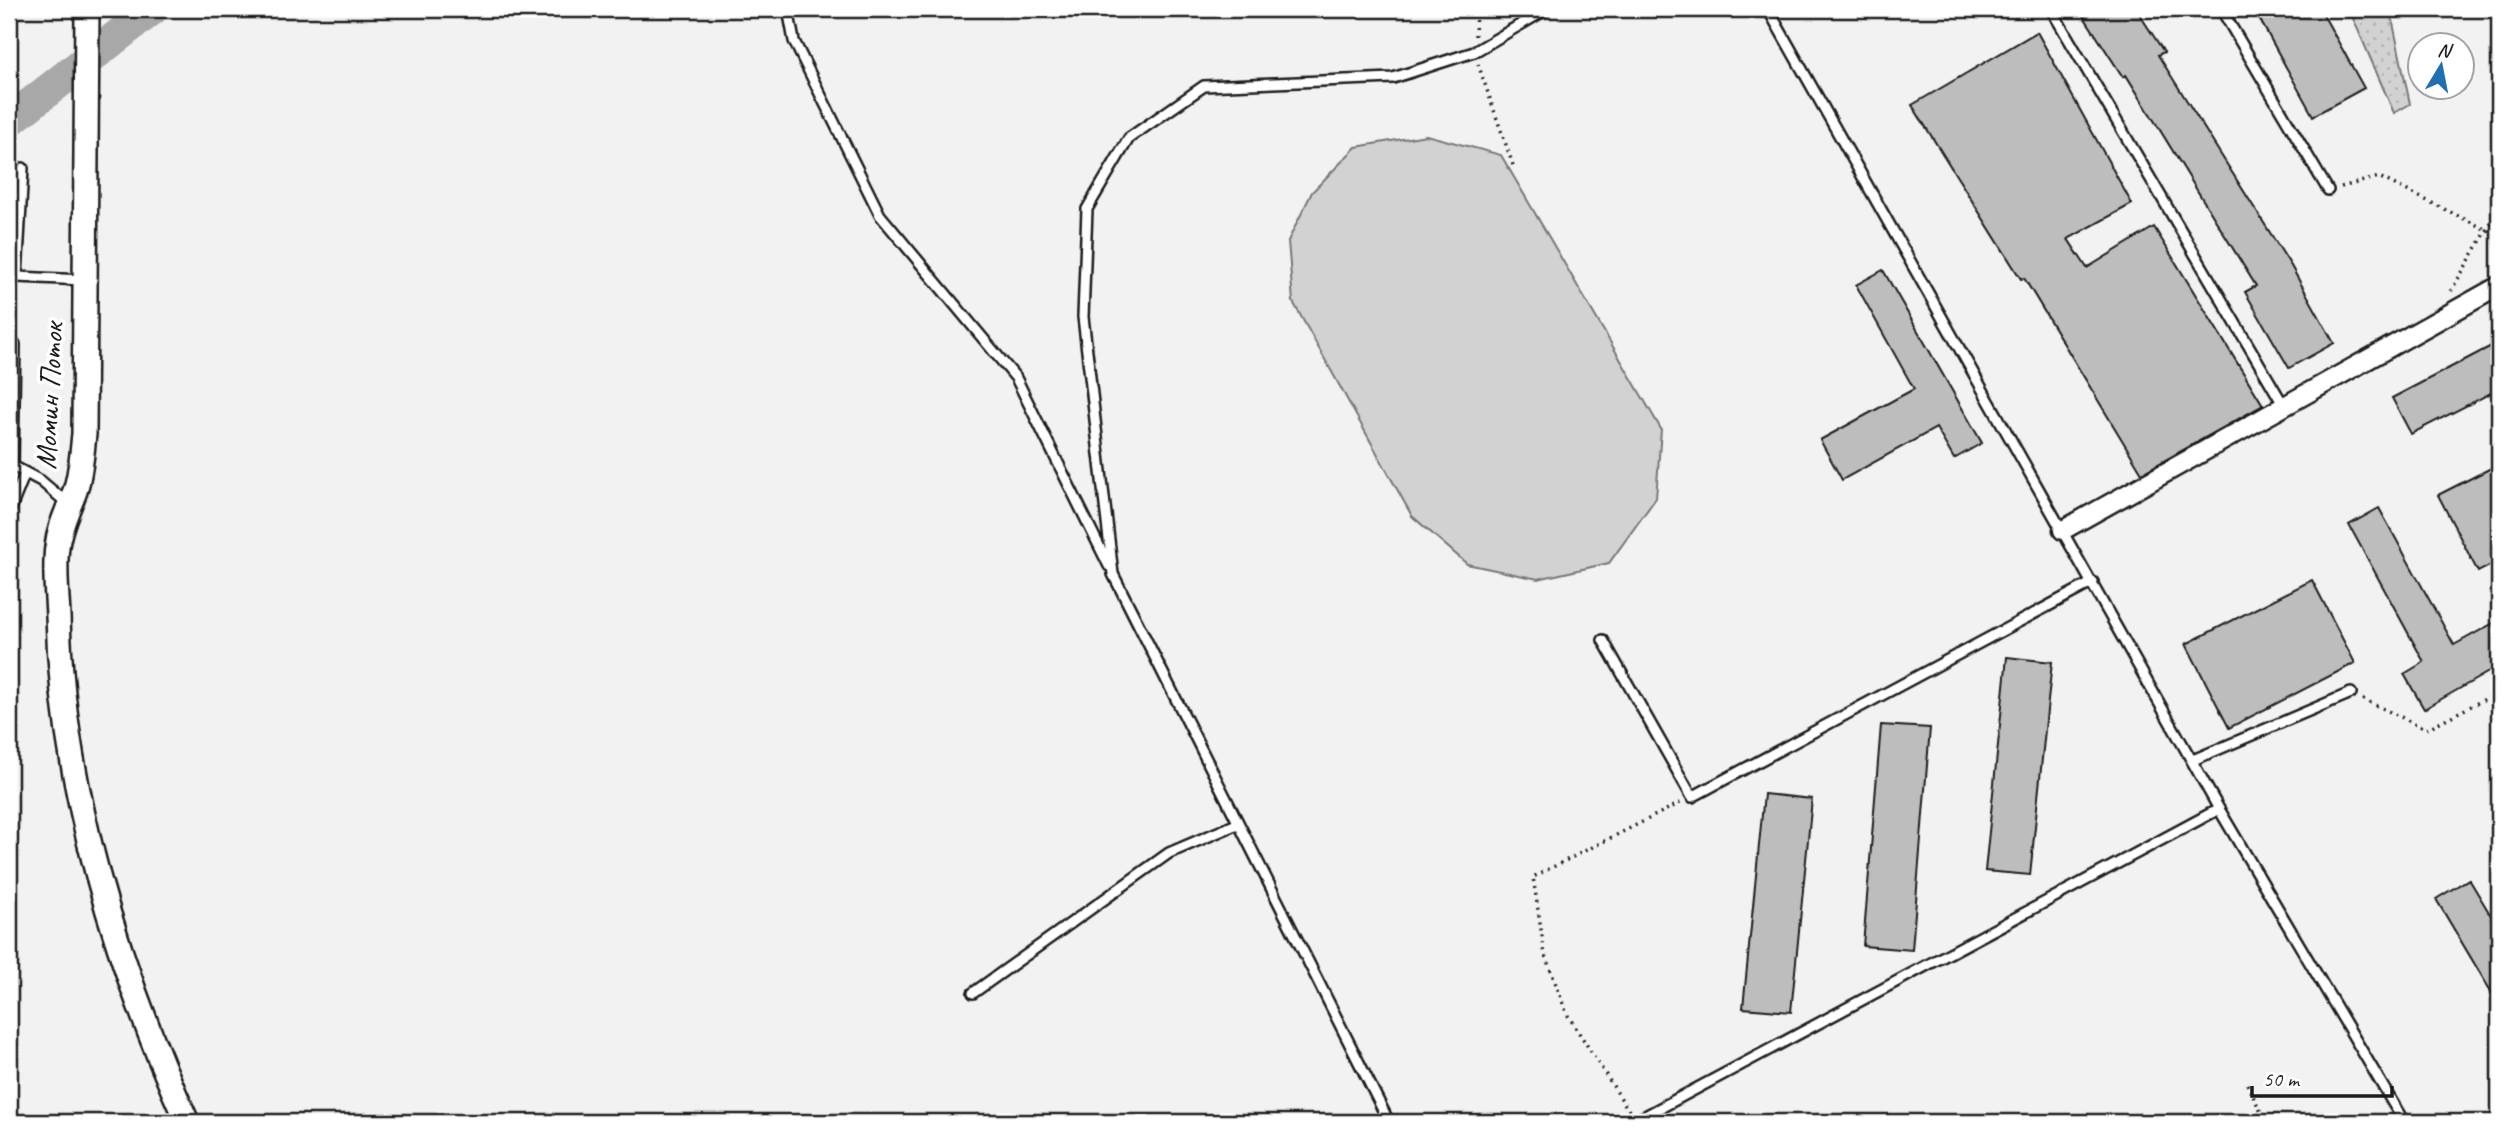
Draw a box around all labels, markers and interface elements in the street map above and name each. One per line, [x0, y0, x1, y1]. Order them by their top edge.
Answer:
north arrow [2406, 32, 2476, 102]
text: N [2436, 37, 2455, 64]
street label: Момин Поток [26, 319, 72, 470]
scale bar [2252, 1054, 2392, 1098]
text: 50 m [2263, 1066, 2301, 1092]

